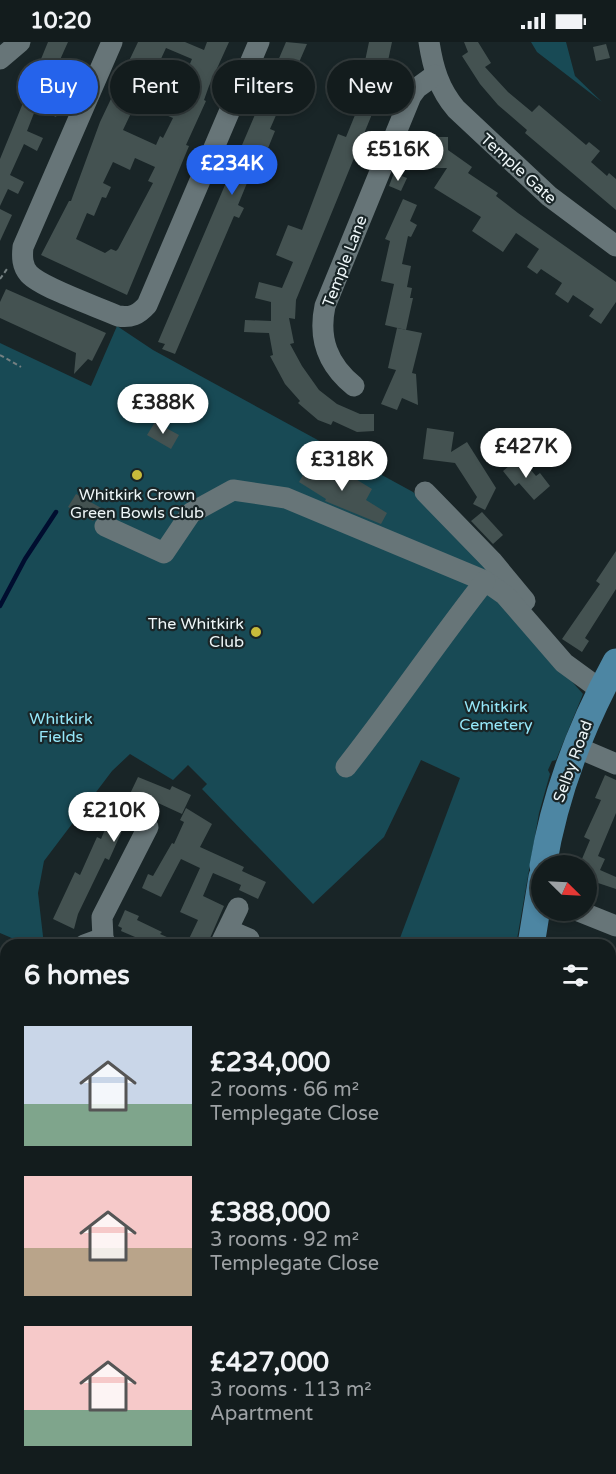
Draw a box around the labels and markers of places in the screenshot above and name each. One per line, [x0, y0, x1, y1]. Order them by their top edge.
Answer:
pin: £516K [356, 131, 440, 182]
pin: £234K [190, 145, 274, 196]
pin: £388K [121, 384, 205, 435]
pin: £427K [484, 428, 568, 479]
pin: £318K [300, 441, 384, 492]
marker: Whitkirk Crown Green Bowls Club [130, 468, 144, 482]
place label: Whitkirk Crown Green Bowls Club [70, 485, 204, 523]
place label: The Whitkirk Club [148, 614, 244, 652]
marker: The Whitkirk Club [249, 625, 263, 639]
pin: £210K [72, 792, 156, 843]

